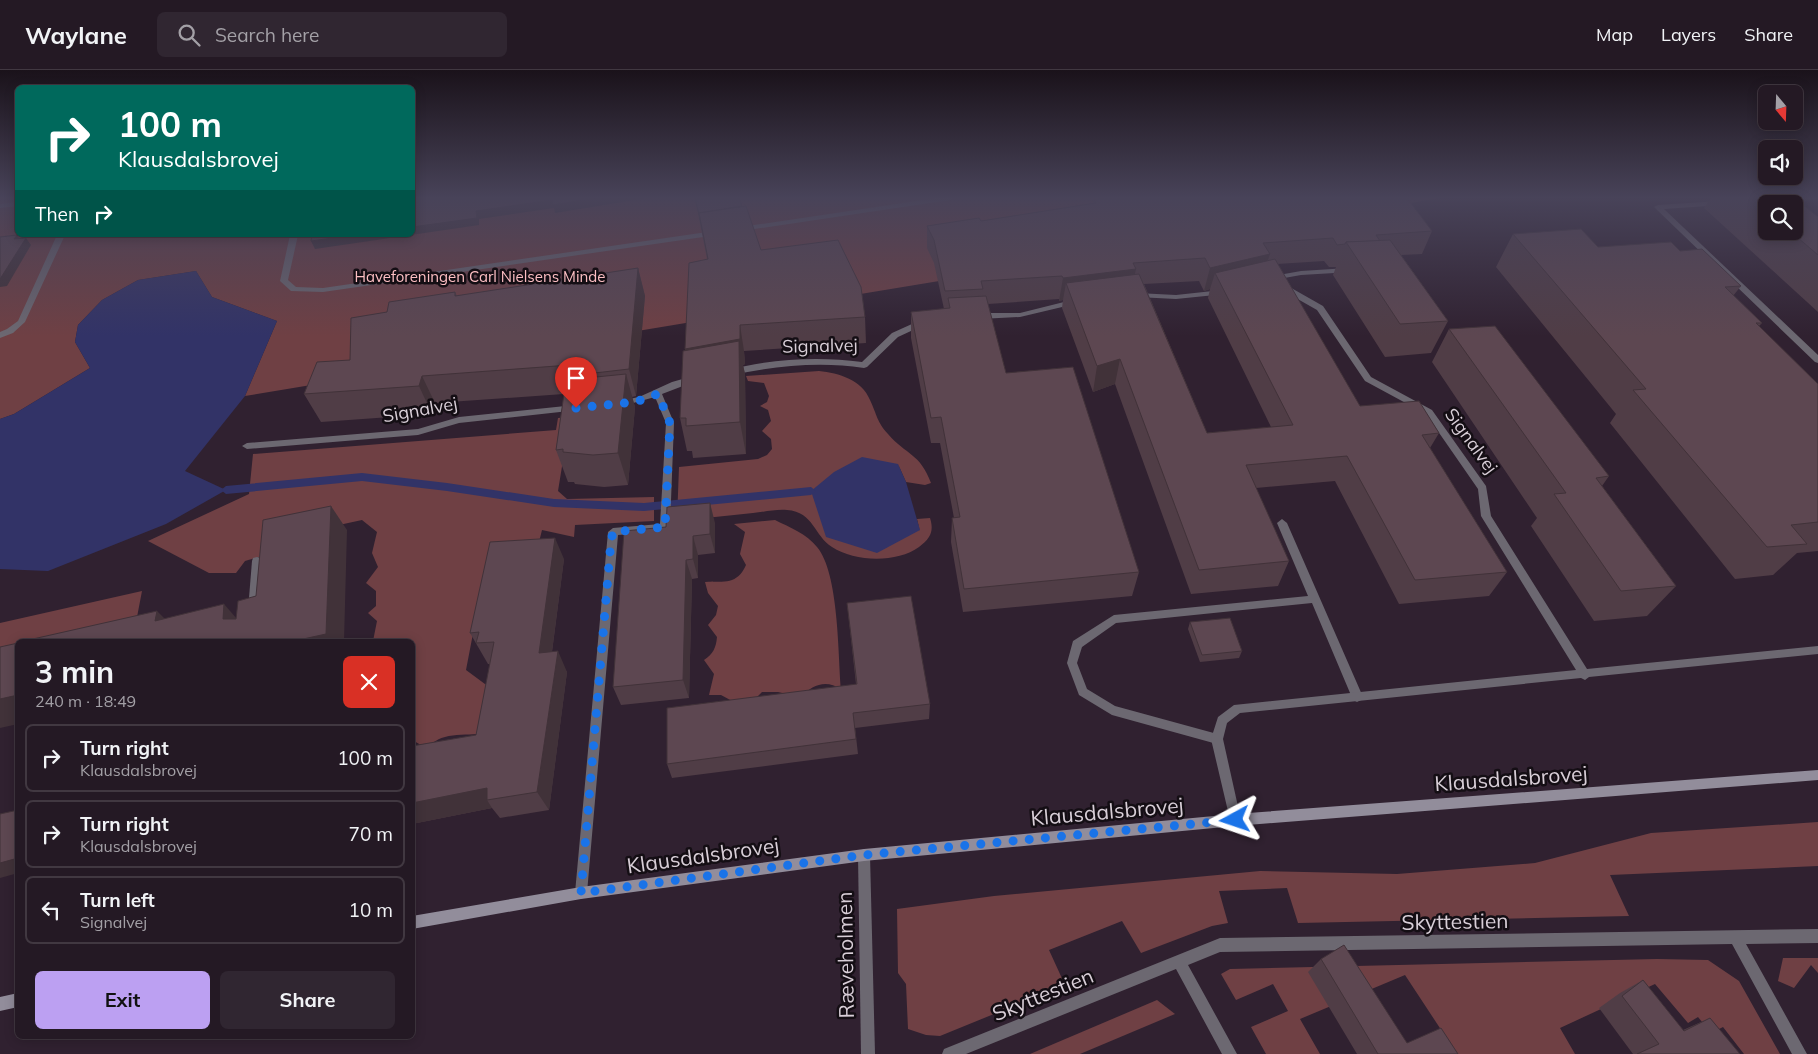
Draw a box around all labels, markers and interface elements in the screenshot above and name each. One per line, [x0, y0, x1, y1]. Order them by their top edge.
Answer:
search box [157, 12, 507, 57]
text: Waylane [25, 20, 127, 50]
icon: search [175, 21, 203, 49]
text: Search here [215, 23, 319, 47]
text: Map [1596, 23, 1633, 46]
text: Layers [1661, 23, 1716, 46]
text: Share [1744, 23, 1793, 46]
north arrow [1758, 85, 1802, 130]
map controls [1758, 85, 1803, 240]
text: 100 m [118, 102, 222, 146]
icon: right [35, 105, 100, 170]
button: sound [1758, 140, 1803, 185]
text: Klausdalsbrovej [118, 145, 279, 173]
button: search [1758, 195, 1803, 240]
icon: right [89, 200, 117, 228]
text: Then [35, 202, 79, 226]
park label: Haveforeningen Carl Nielsens Minde [354, 267, 606, 286]
street label: Signalvej [782, 333, 858, 358]
pin [555, 357, 597, 408]
icon: arrive [562, 364, 590, 392]
street label: Signalvej [381, 392, 459, 427]
street label: Signalvej [1440, 403, 1503, 478]
text: 3 min [35, 653, 114, 691]
button: close [343, 656, 395, 708]
text: 240 m · 18:49 [35, 691, 136, 711]
text: Turn right [80, 736, 169, 760]
icon: right [37, 744, 65, 772]
text: 100 m [337, 746, 393, 770]
text: Klausdalsbrovej [80, 760, 197, 780]
street label: Klausdalsbrovej [1434, 760, 1588, 796]
street label: Klausdalsbrovej [1029, 791, 1184, 831]
position arrow [1208, 793, 1260, 845]
text: Turn right [80, 812, 169, 836]
icon: right [37, 820, 65, 848]
text: 70 m [349, 822, 393, 846]
street label: Klausdalsbrovej [625, 831, 781, 879]
text: Klausdalsbrovej [80, 836, 197, 856]
text: Turn left [80, 888, 155, 912]
street label: Ræveholmen [831, 891, 859, 1019]
icon: left [37, 896, 65, 924]
text: 10 m [349, 898, 393, 922]
street label: Skyttestien [1401, 907, 1509, 935]
text: Signalvej [80, 912, 147, 932]
street label: Skyttestien [988, 962, 1097, 1026]
button: Exit [35, 971, 210, 1029]
button: Share [220, 971, 395, 1029]

